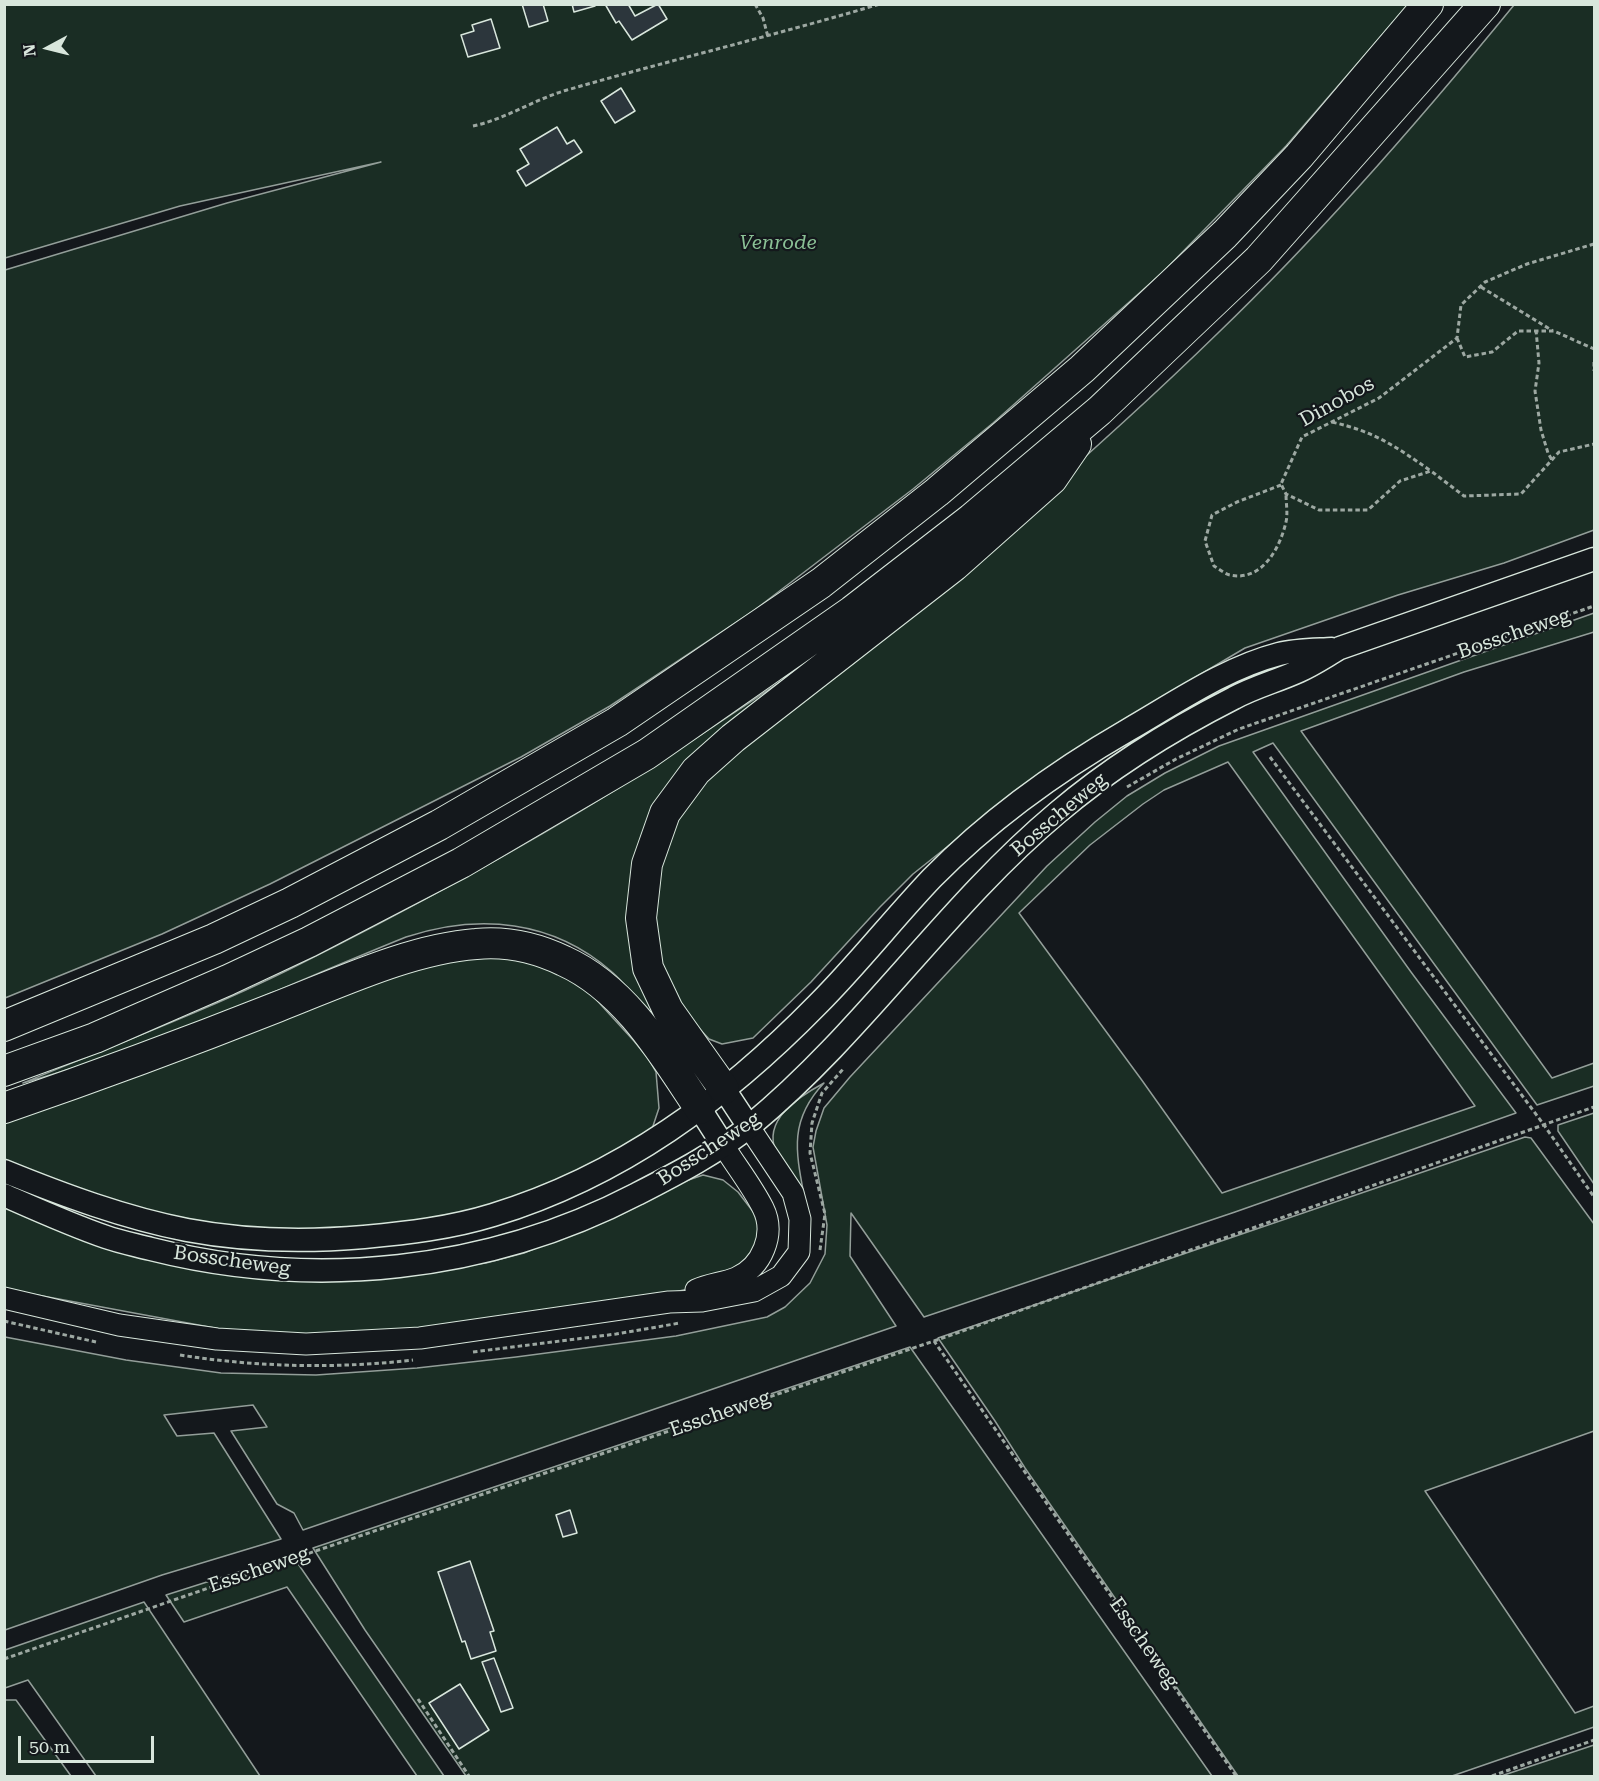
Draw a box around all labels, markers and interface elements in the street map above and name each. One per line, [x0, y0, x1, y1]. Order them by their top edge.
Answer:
north arrow [18, 18, 78, 78]
text: N [19, 43, 40, 58]
park label: Venrode [739, 231, 817, 255]
street label: Dinobos [1295, 372, 1379, 432]
street label: Bosscheweg [1454, 603, 1574, 665]
street label: Bosscheweg [1006, 768, 1112, 862]
street label: Bosscheweg [653, 1107, 765, 1191]
street label: Bosscheweg [172, 1241, 292, 1281]
street label: Esscheweg [666, 1386, 774, 1442]
street label: Esscheweg [205, 1542, 313, 1598]
street label: Esscheweg [1104, 1593, 1184, 1693]
scale bar [21, 1724, 158, 1762]
text: 50 m [29, 1736, 70, 1757]

